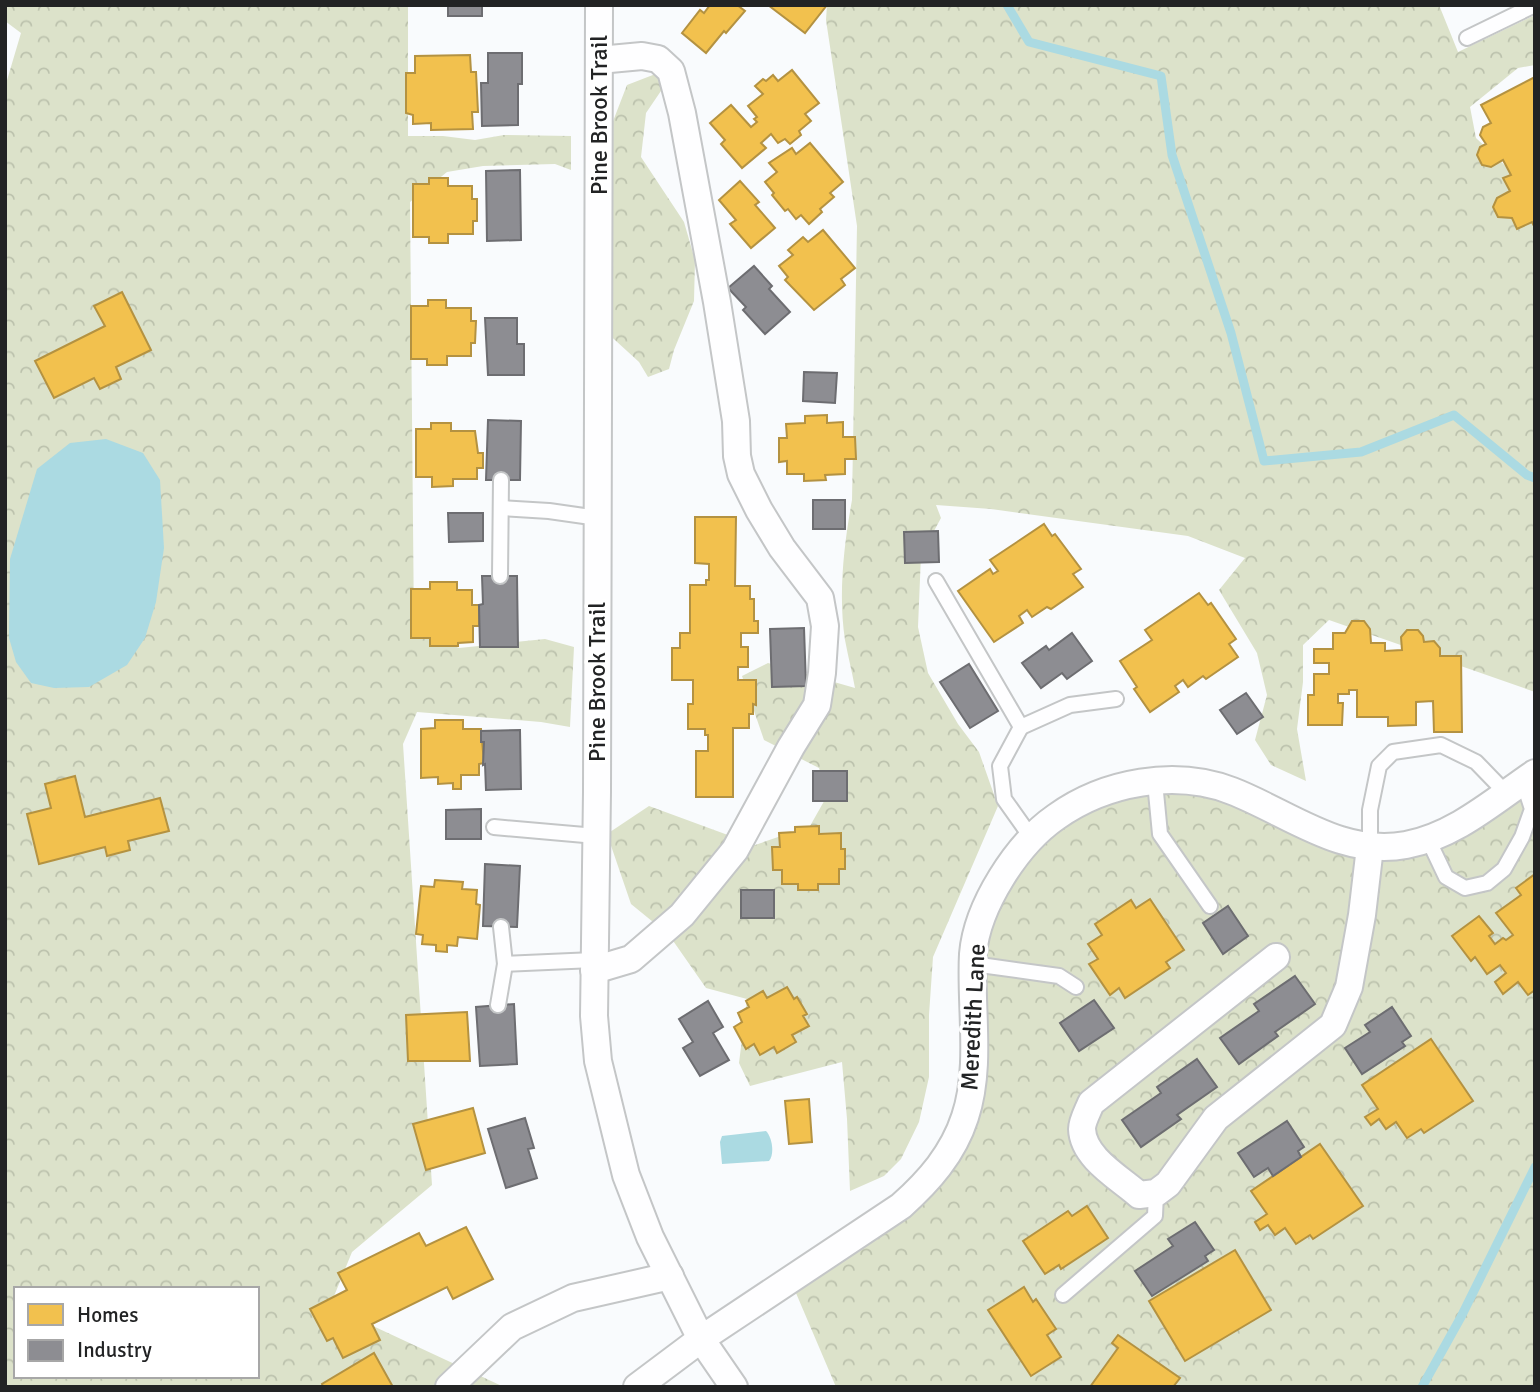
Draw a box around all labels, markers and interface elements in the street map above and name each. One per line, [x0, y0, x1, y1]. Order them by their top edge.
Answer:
street label: Pine Brook Trail [584, 35, 614, 195]
street label: Pine Brook Trail [582, 602, 612, 762]
street label: Meredith Lane [954, 943, 992, 1091]
legend [14, 1287, 259, 1378]
text: Homes [77, 1302, 139, 1328]
text: Industry [77, 1337, 152, 1363]

